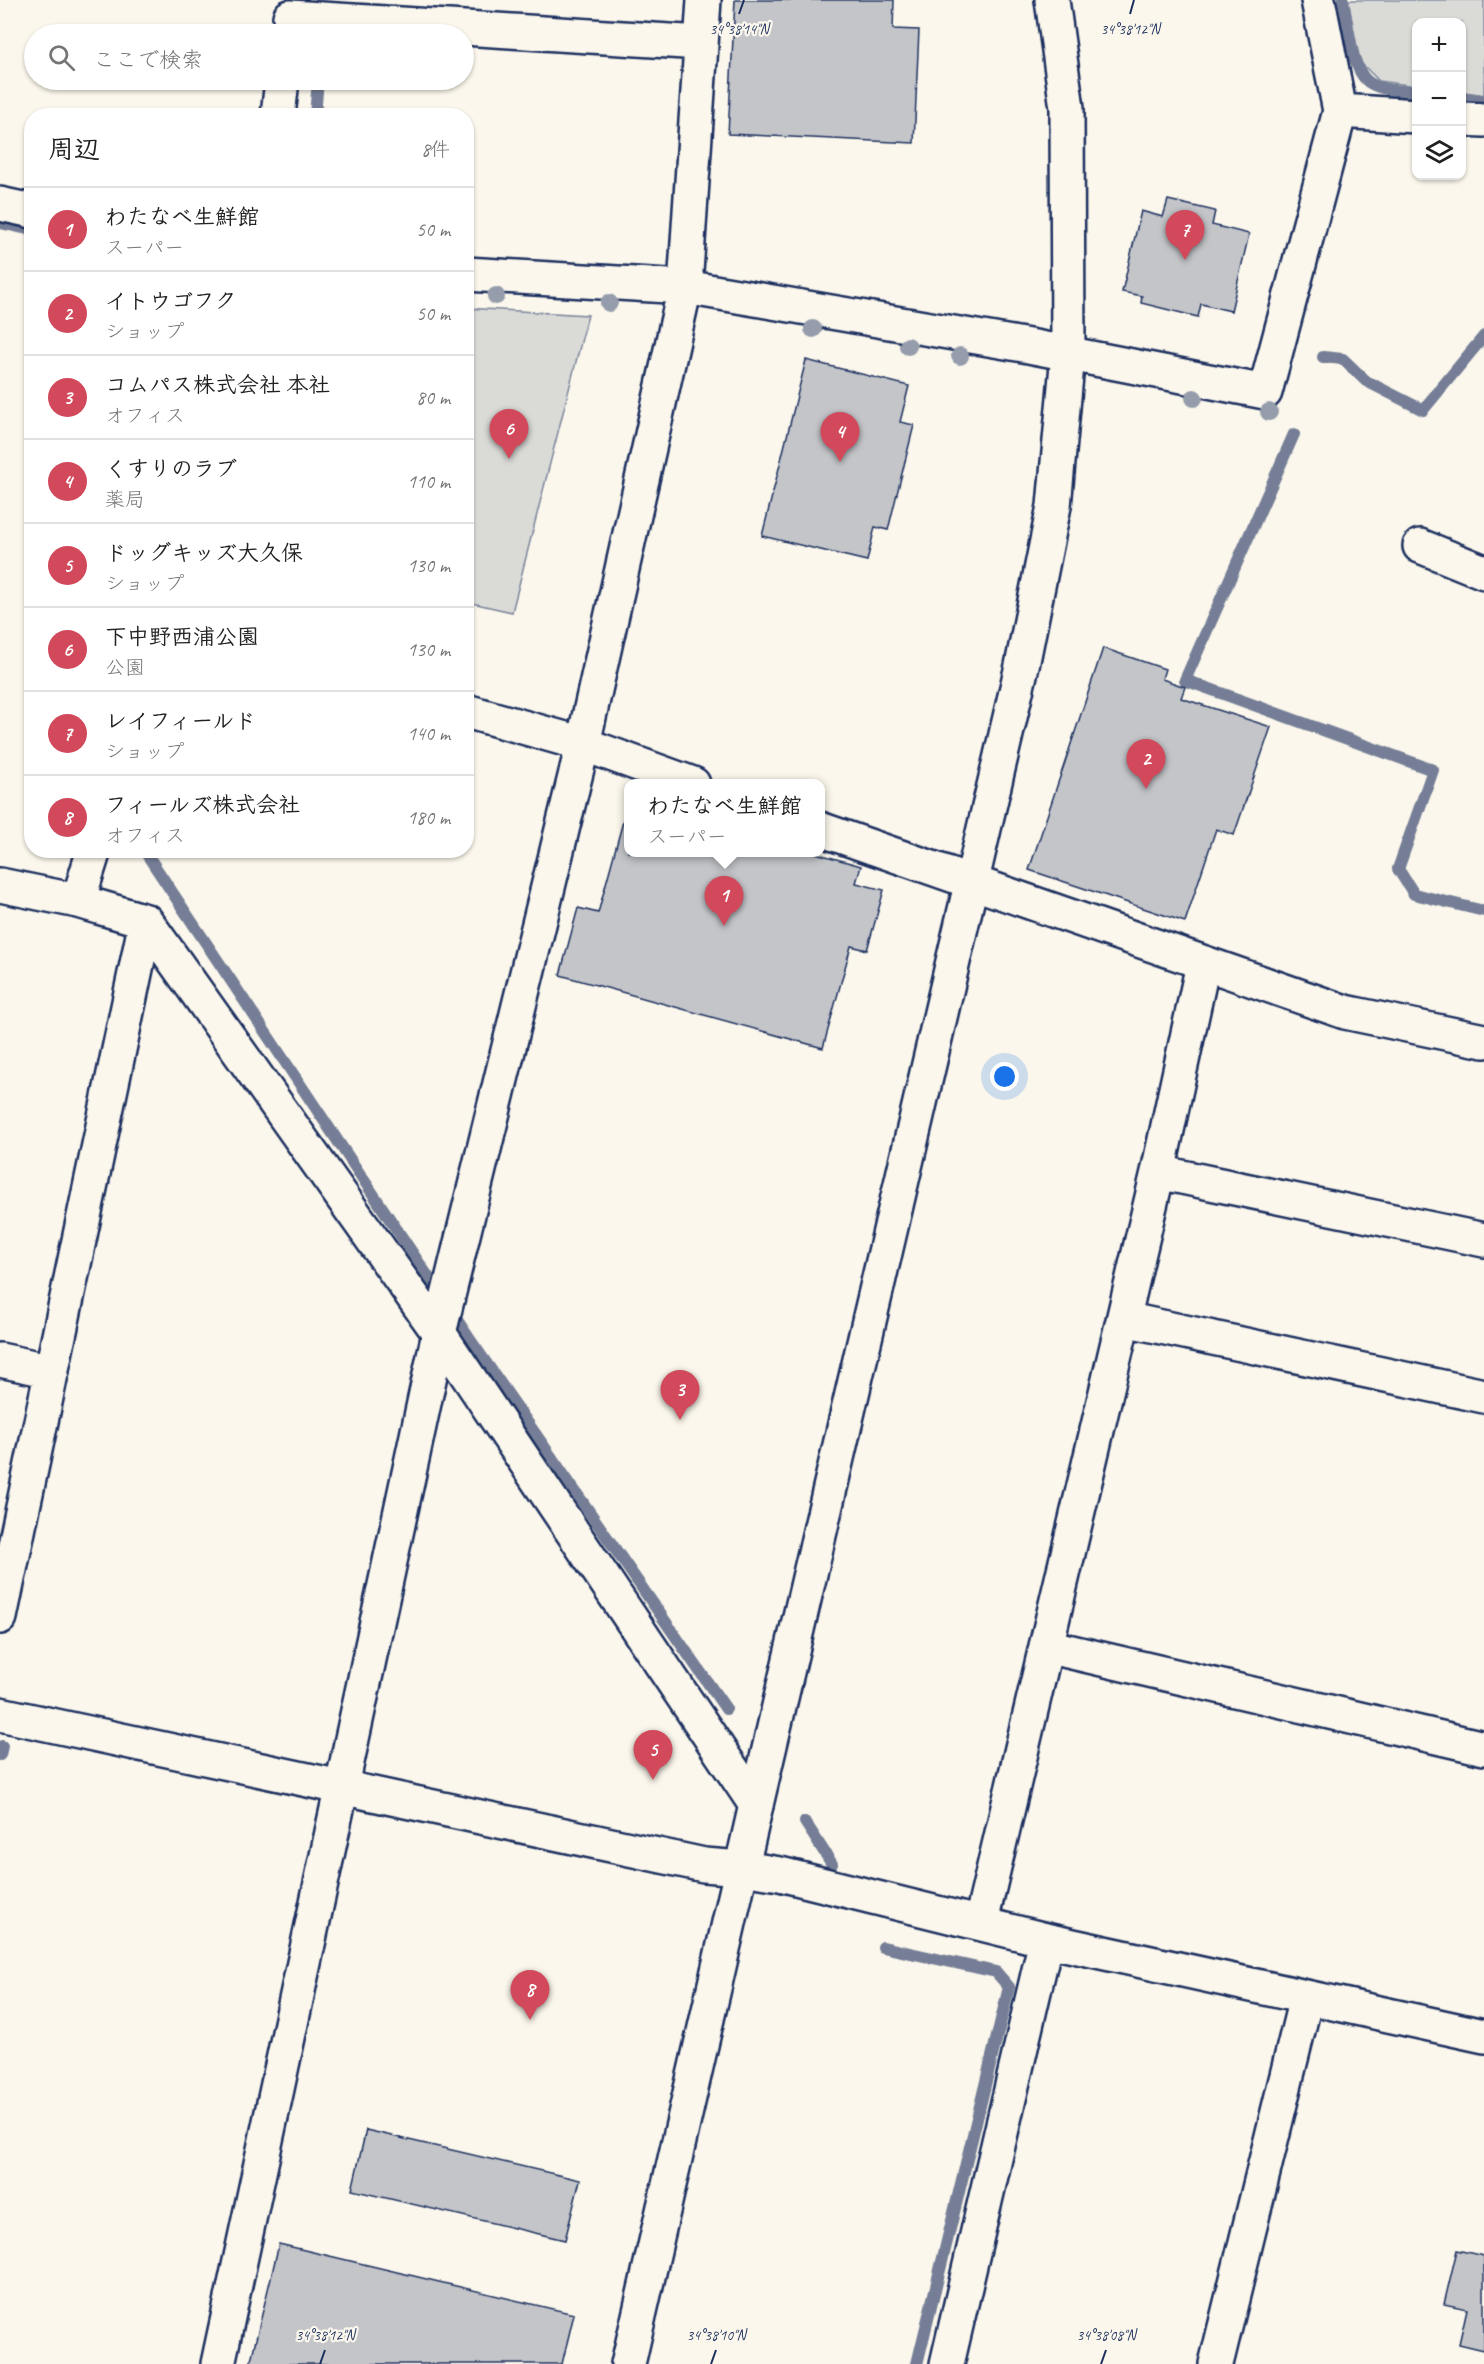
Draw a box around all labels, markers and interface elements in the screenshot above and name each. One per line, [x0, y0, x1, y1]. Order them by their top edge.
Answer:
map controls [1412, 18, 1466, 180]
button: + [1412, 18, 1466, 72]
text: 34°38'14"N [709, 20, 772, 39]
text: 34°38'12"N [1100, 20, 1163, 39]
search box [24, 24, 474, 90]
icon: search [45, 41, 78, 74]
text: ここで検索 [93, 46, 203, 74]
button: − [1412, 72, 1466, 126]
button: layers [1412, 126, 1466, 180]
text: 周辺 [48, 133, 100, 166]
text: 8件 [421, 137, 450, 162]
text: わたなべ生鮮館 [105, 203, 259, 231]
pin: 7 [1166, 210, 1204, 260]
text: 1 [63, 217, 72, 242]
text: 50 m [416, 217, 450, 242]
text: スーパー [105, 235, 184, 260]
text: イトウゴフク [105, 287, 237, 315]
text: 2 [63, 301, 72, 326]
text: 50 m [416, 301, 450, 326]
text: ショップ [105, 319, 184, 344]
text: コムパス株式会社 本社 [105, 371, 330, 399]
text: 3 [63, 385, 72, 410]
text: 80 m [416, 385, 450, 410]
text: オフィス [105, 403, 185, 428]
pin: 6 [490, 410, 528, 459]
pin: 4 [820, 412, 860, 462]
text: くすりのラブ [105, 455, 237, 483]
text: 4 [63, 469, 72, 494]
text: 110 m [407, 469, 450, 494]
text: 薬局 [105, 487, 145, 512]
text: ドッグキッズ大久保 [105, 539, 303, 567]
text: 5 [63, 553, 72, 578]
text: 130 m [407, 553, 450, 578]
text: ショップ [105, 571, 184, 596]
text: 下中野西浦公園 [105, 623, 259, 651]
text: 6 [63, 637, 72, 662]
text: 130 m [407, 637, 450, 662]
text: 公園 [105, 655, 145, 680]
text: レイフィールド [105, 707, 256, 735]
text: 7 [63, 721, 72, 746]
text: 140 m [407, 721, 450, 746]
text: ショップ [105, 739, 184, 764]
pin: 2 [1126, 740, 1166, 789]
popup [624, 779, 825, 857]
text: フィールズ株式会社 [105, 791, 300, 819]
text: わたなべ生鮮館 [647, 792, 802, 820]
text: 8 [63, 805, 72, 830]
text: 180 m [407, 805, 450, 830]
text: オフィス [105, 823, 185, 848]
text: スーパー [647, 824, 727, 849]
pin: 1 [704, 876, 744, 926]
your location [990, 1062, 1019, 1091]
pin: 3 [660, 1370, 700, 1420]
pin: 5 [634, 1730, 672, 1780]
pin: 8 [510, 1970, 550, 2020]
text: 34°38'12"N [295, 2326, 358, 2345]
text: 34°38'10"N [686, 2326, 749, 2345]
text: 34°38'08"N [1076, 2326, 1139, 2345]

